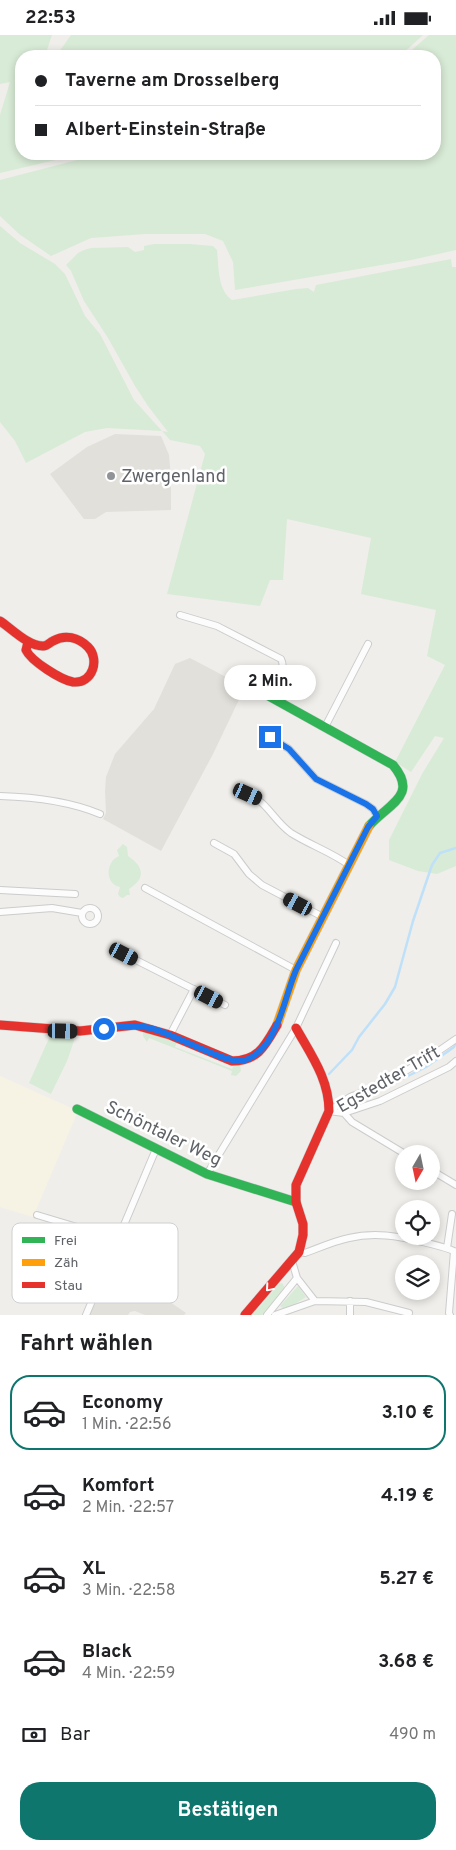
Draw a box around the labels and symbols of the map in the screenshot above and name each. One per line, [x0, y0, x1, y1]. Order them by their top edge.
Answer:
place label: Zwergenland [121, 466, 226, 489]
marker: Zwergenland [105, 470, 117, 482]
callout: 2 Min. [224, 665, 316, 699]
route end [259, 726, 281, 748]
car [231, 781, 264, 807]
car [281, 890, 314, 918]
car [107, 941, 140, 967]
car [192, 984, 225, 1010]
route start [93, 1018, 115, 1040]
car [47, 1023, 78, 1039]
street label: Egstedter Trift [333, 1041, 445, 1119]
street label: Schöntaler Weg [101, 1096, 225, 1172]
north arrow [395, 1145, 440, 1190]
legend [12, 1223, 178, 1303]
text: Frei [54, 1233, 77, 1250]
text: Zäh [54, 1255, 78, 1272]
text: Stau [54, 1278, 83, 1295]
one-way arrow [266, 1282, 274, 1291]

